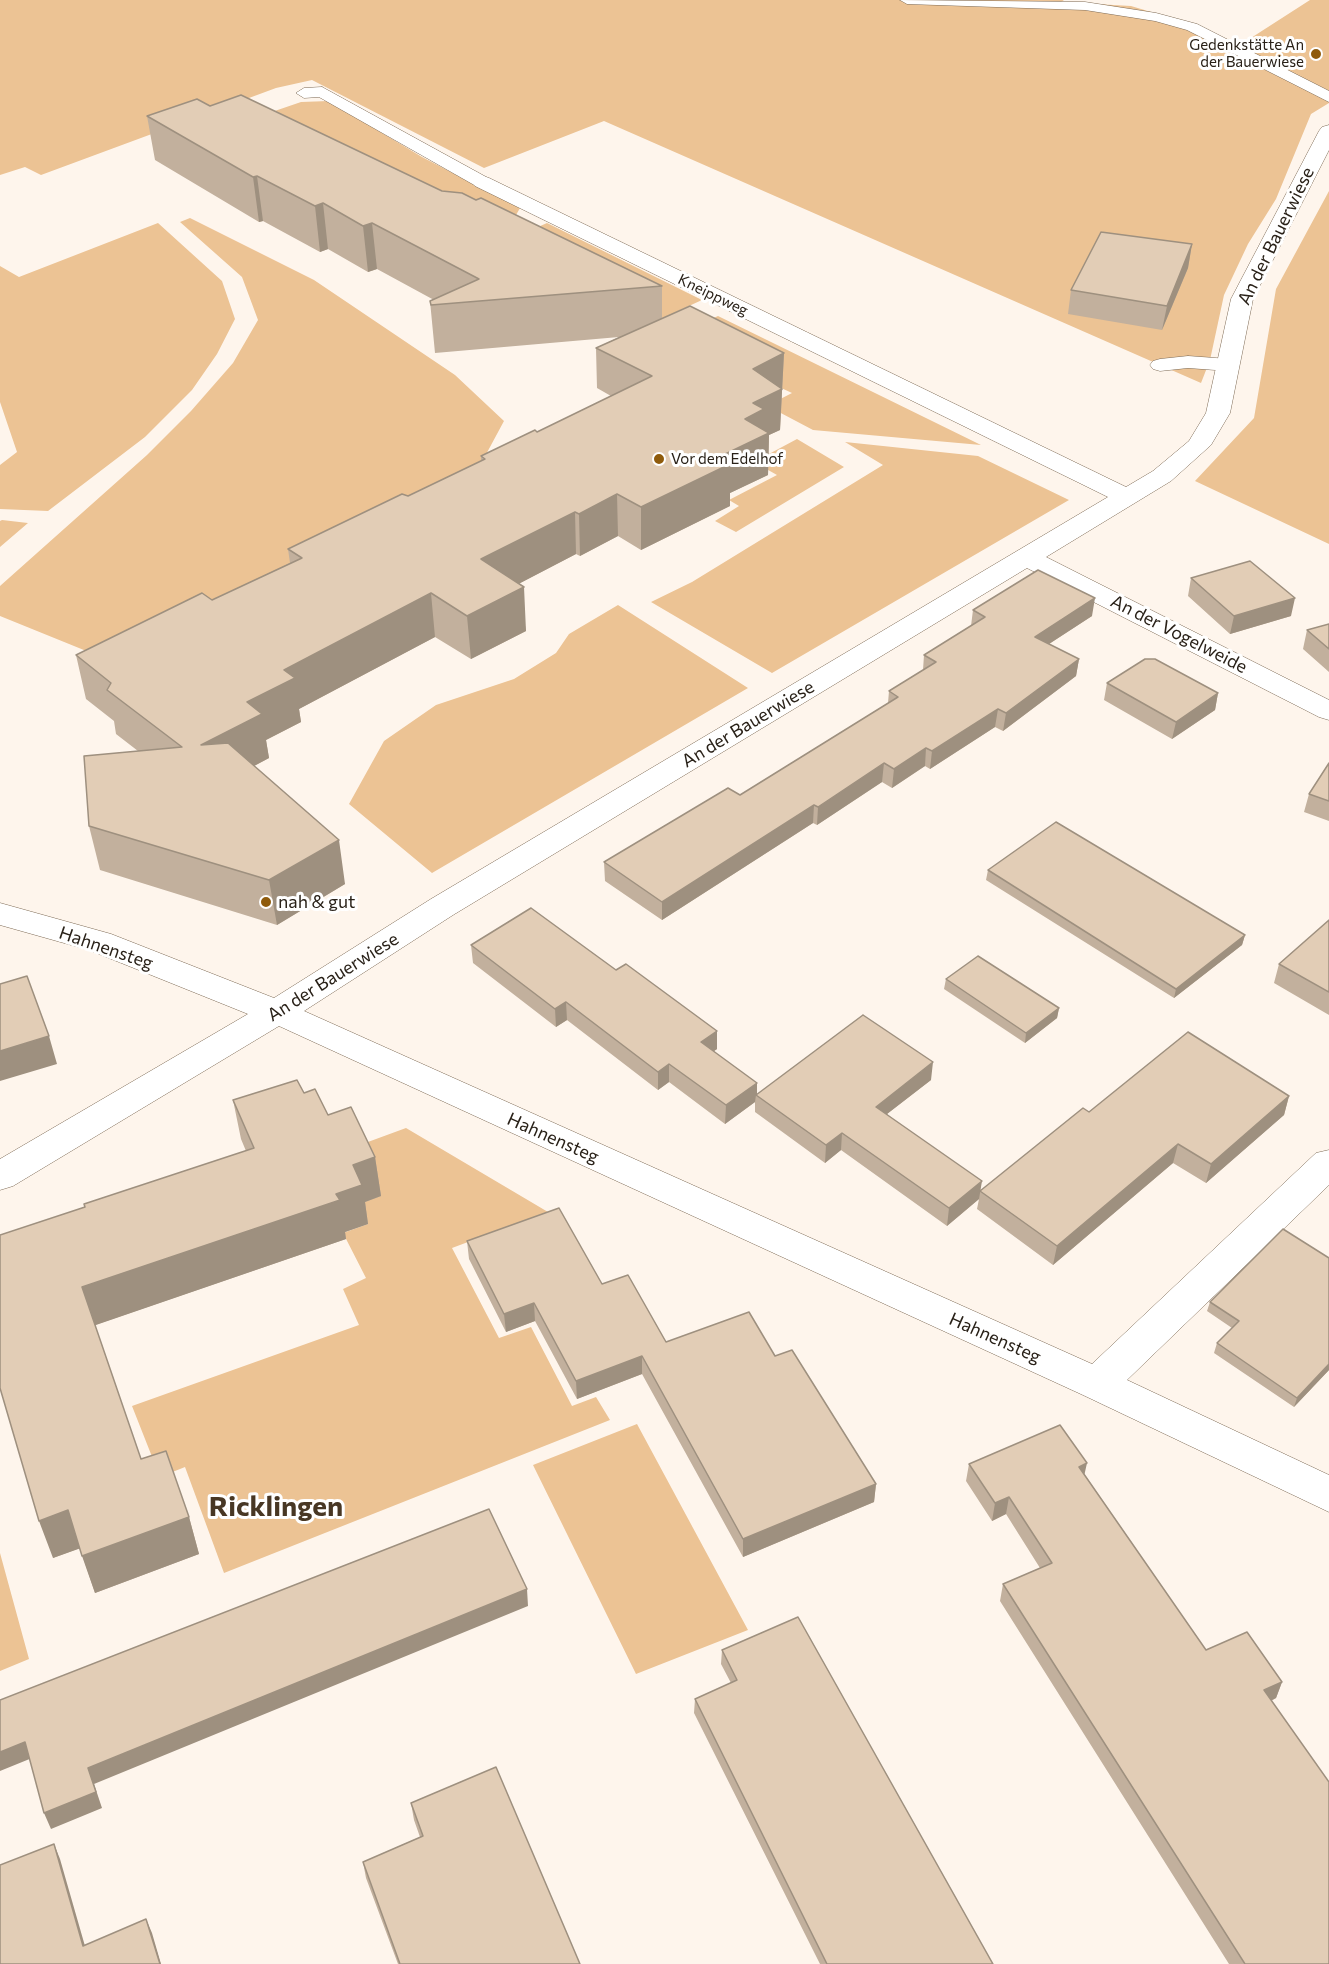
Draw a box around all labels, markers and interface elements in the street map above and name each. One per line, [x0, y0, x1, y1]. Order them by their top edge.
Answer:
place label: Gedenkstätte An der Bauerwiese [1189, 36, 1304, 71]
marker: Gedenkstätte An der Bauerwiese [1309, 47, 1323, 61]
street label: An der Bauerwiese [1233, 164, 1319, 308]
street label: Kneippweg [675, 270, 751, 320]
place label: Vor dem Edelhof [671, 450, 783, 468]
marker: Vor dem Edelhof [652, 452, 666, 466]
street label: An der Vogelweide [1107, 590, 1251, 678]
street label: An der Bauerwiese [678, 676, 818, 772]
place label: nah & gut [278, 891, 355, 913]
marker: nah & gut [259, 895, 273, 909]
street label: Hahnensteg [56, 922, 156, 974]
street label: An der Bauerwiese [263, 928, 403, 1026]
street label: Hahnensteg [504, 1108, 602, 1168]
street label: Hahnensteg [946, 1308, 1044, 1368]
district label: Ricklingen [209, 1490, 343, 1524]

